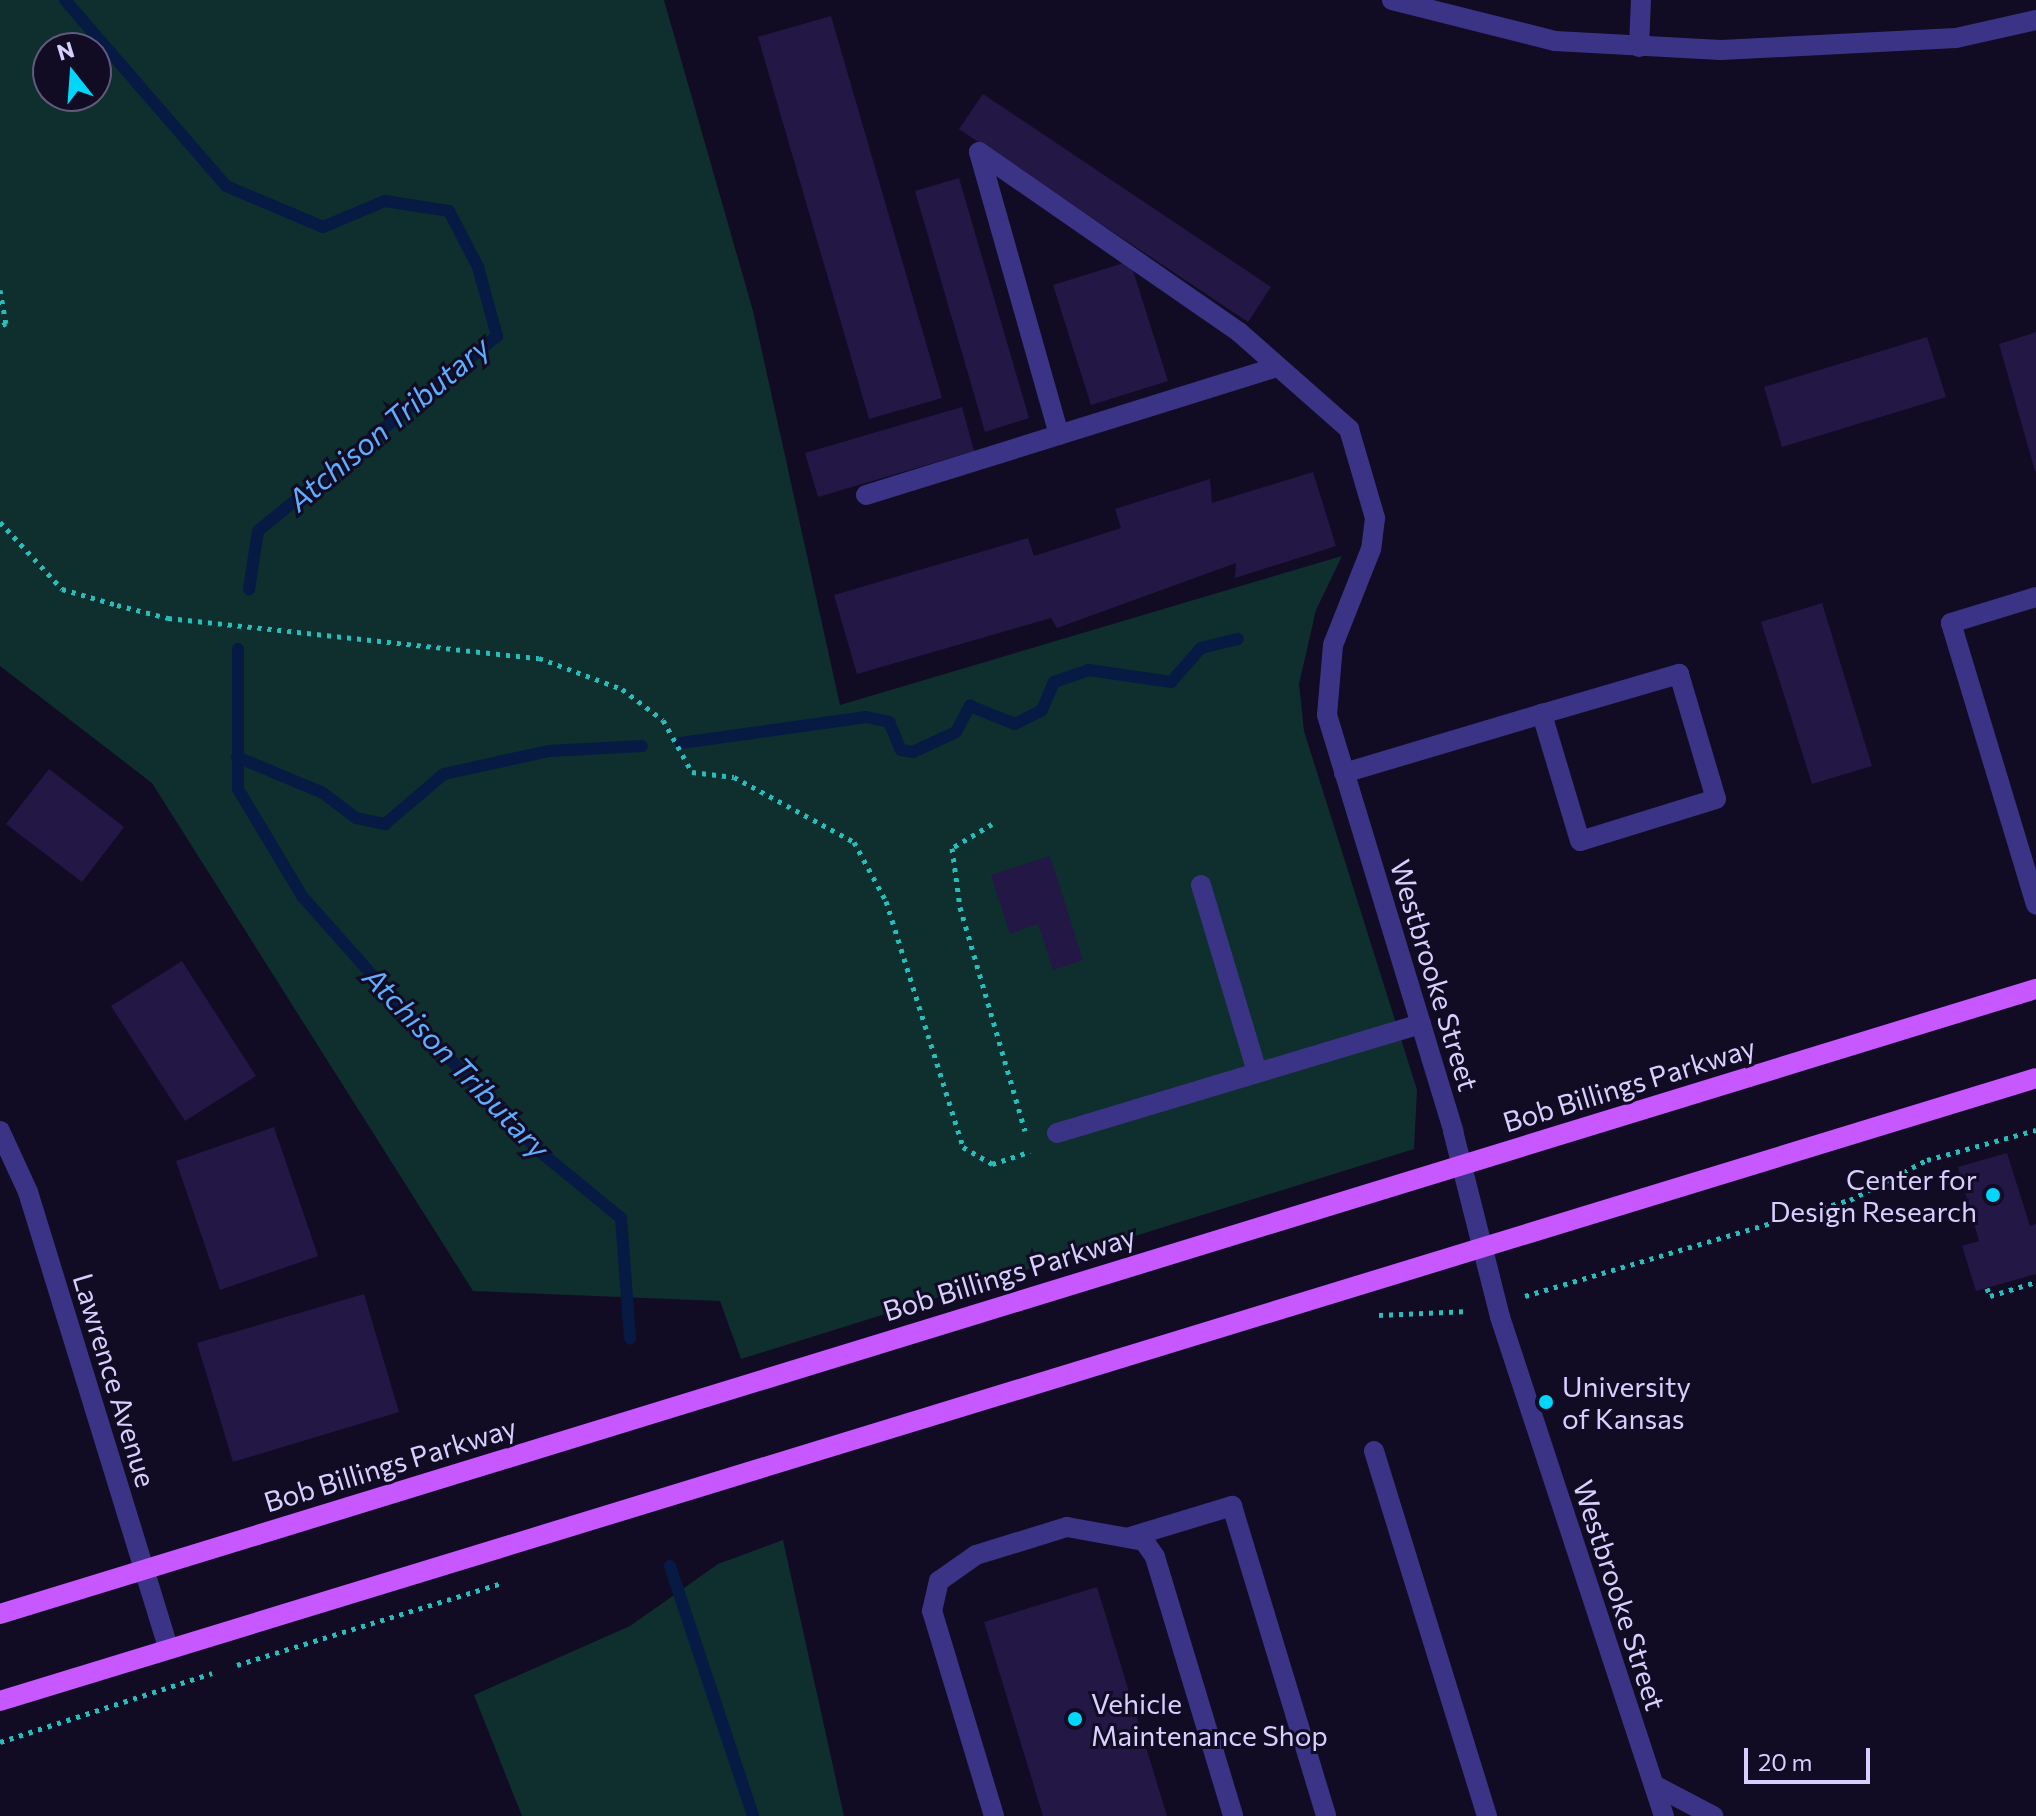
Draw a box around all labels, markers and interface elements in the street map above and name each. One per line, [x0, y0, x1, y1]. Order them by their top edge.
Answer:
north arrow [32, 32, 112, 112]
text: N [54, 35, 77, 66]
water label: Atchison Tributary [280, 328, 496, 518]
street label: Westbrooke Street [1384, 855, 1486, 1095]
water label: Atchison Tributary [357, 959, 557, 1165]
street label: Bob Billings Parkway [1499, 1030, 1759, 1138]
place label: Center for Design Research [1770, 1162, 1977, 1228]
marker: Center for Design Research [1984, 1186, 2002, 1204]
street label: Bob Billings Parkway [879, 1219, 1139, 1327]
street label: Lawrence Avenue [67, 1269, 163, 1491]
place label: University of Kansas [1562, 1369, 1691, 1435]
marker: University of Kansas [1537, 1393, 1555, 1411]
street label: Bob Billings Parkway [260, 1410, 520, 1518]
street label: Westbrooke Street [1567, 1476, 1673, 1714]
place label: Vehicle Maintenance Shop [1091, 1686, 1328, 1752]
marker: Vehicle Maintenance Shop [1066, 1710, 1084, 1728]
scale bar [1748, 1732, 1874, 1782]
text: 20 m [1758, 1747, 1812, 1776]

